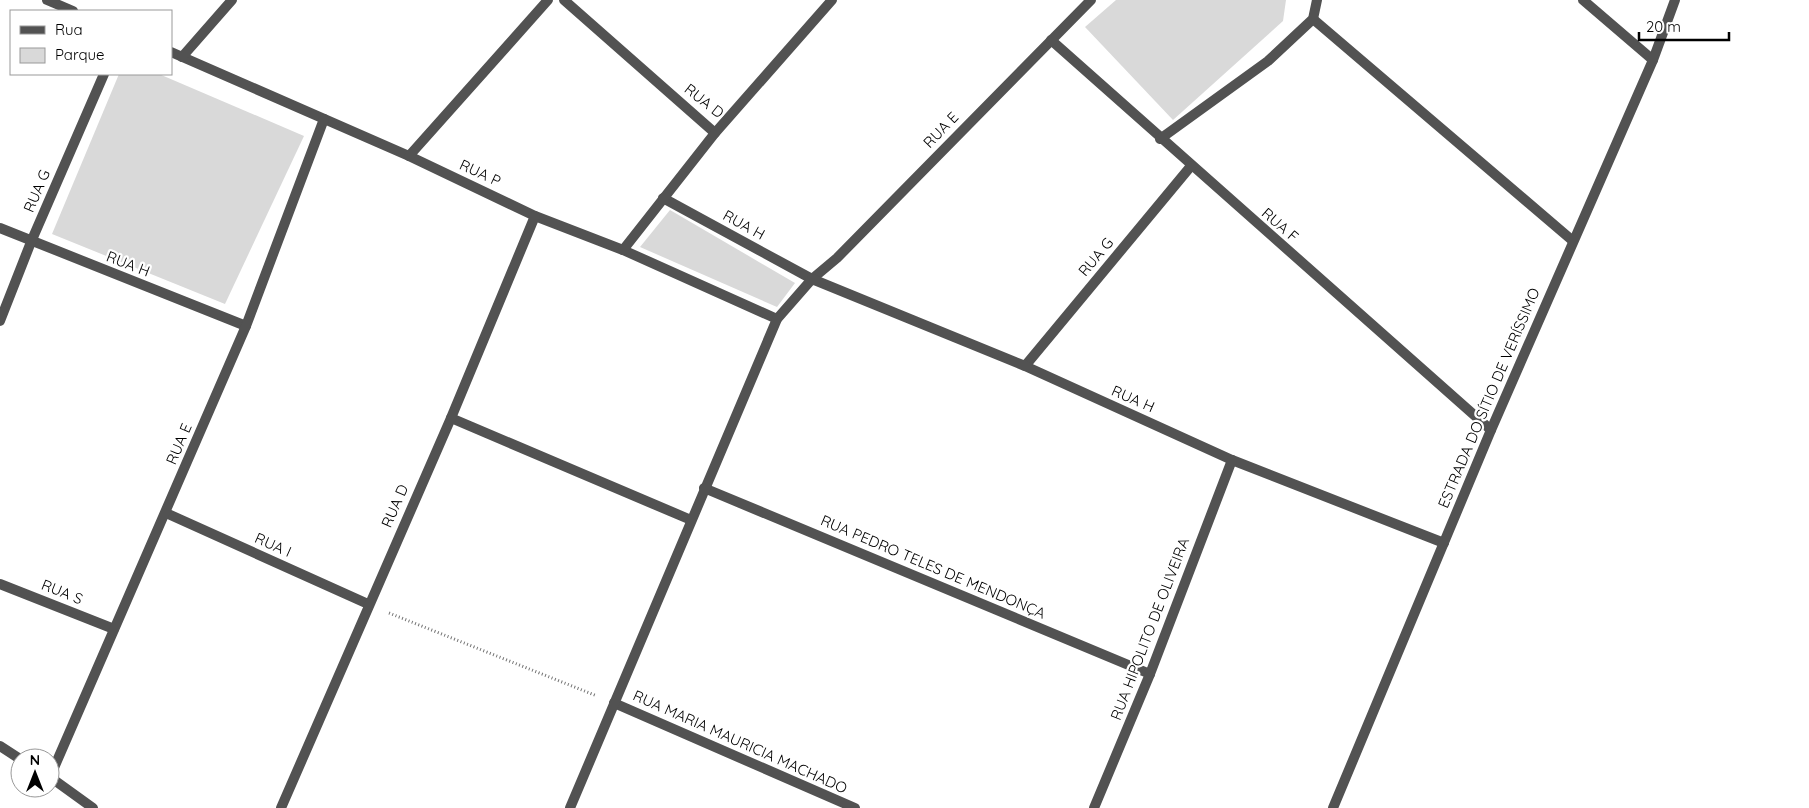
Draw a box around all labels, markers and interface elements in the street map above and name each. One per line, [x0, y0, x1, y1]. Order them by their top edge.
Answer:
legend [10, 10, 172, 75]
scale bar [1639, 10, 1729, 42]
text: 20 m [1646, 17, 1681, 36]
text: Rua [55, 20, 83, 39]
text: Parque [55, 45, 105, 64]
street label: RUA D [681, 79, 728, 122]
street label: RUA E [919, 108, 962, 152]
street label: RUA P [457, 155, 504, 190]
street label: RUA G [19, 166, 54, 215]
street label: RUA F [1258, 203, 1303, 246]
street label: RUA H [720, 205, 769, 244]
street label: RUA G [1074, 233, 1117, 280]
street label: RUA H [104, 247, 153, 280]
street label: ESTRADA DO SÍTIO DE VERÍSSIMO [1433, 285, 1544, 511]
street label: RUA H [1109, 381, 1158, 416]
street label: RUA E [161, 420, 196, 467]
street label: RUA D [377, 481, 412, 530]
street label: RUA PEDRO TELES DE MENDONÇA [818, 510, 1049, 623]
street label: RUA I [252, 528, 294, 561]
street label: RUA HIPOLITO DE OLIVEIRA [1106, 535, 1193, 723]
street label: RUA S [39, 575, 86, 608]
street label: RUA MARIA MAURICIA MACHADO [630, 686, 850, 797]
north arrow [10, 748, 60, 798]
text: N [30, 751, 40, 769]

